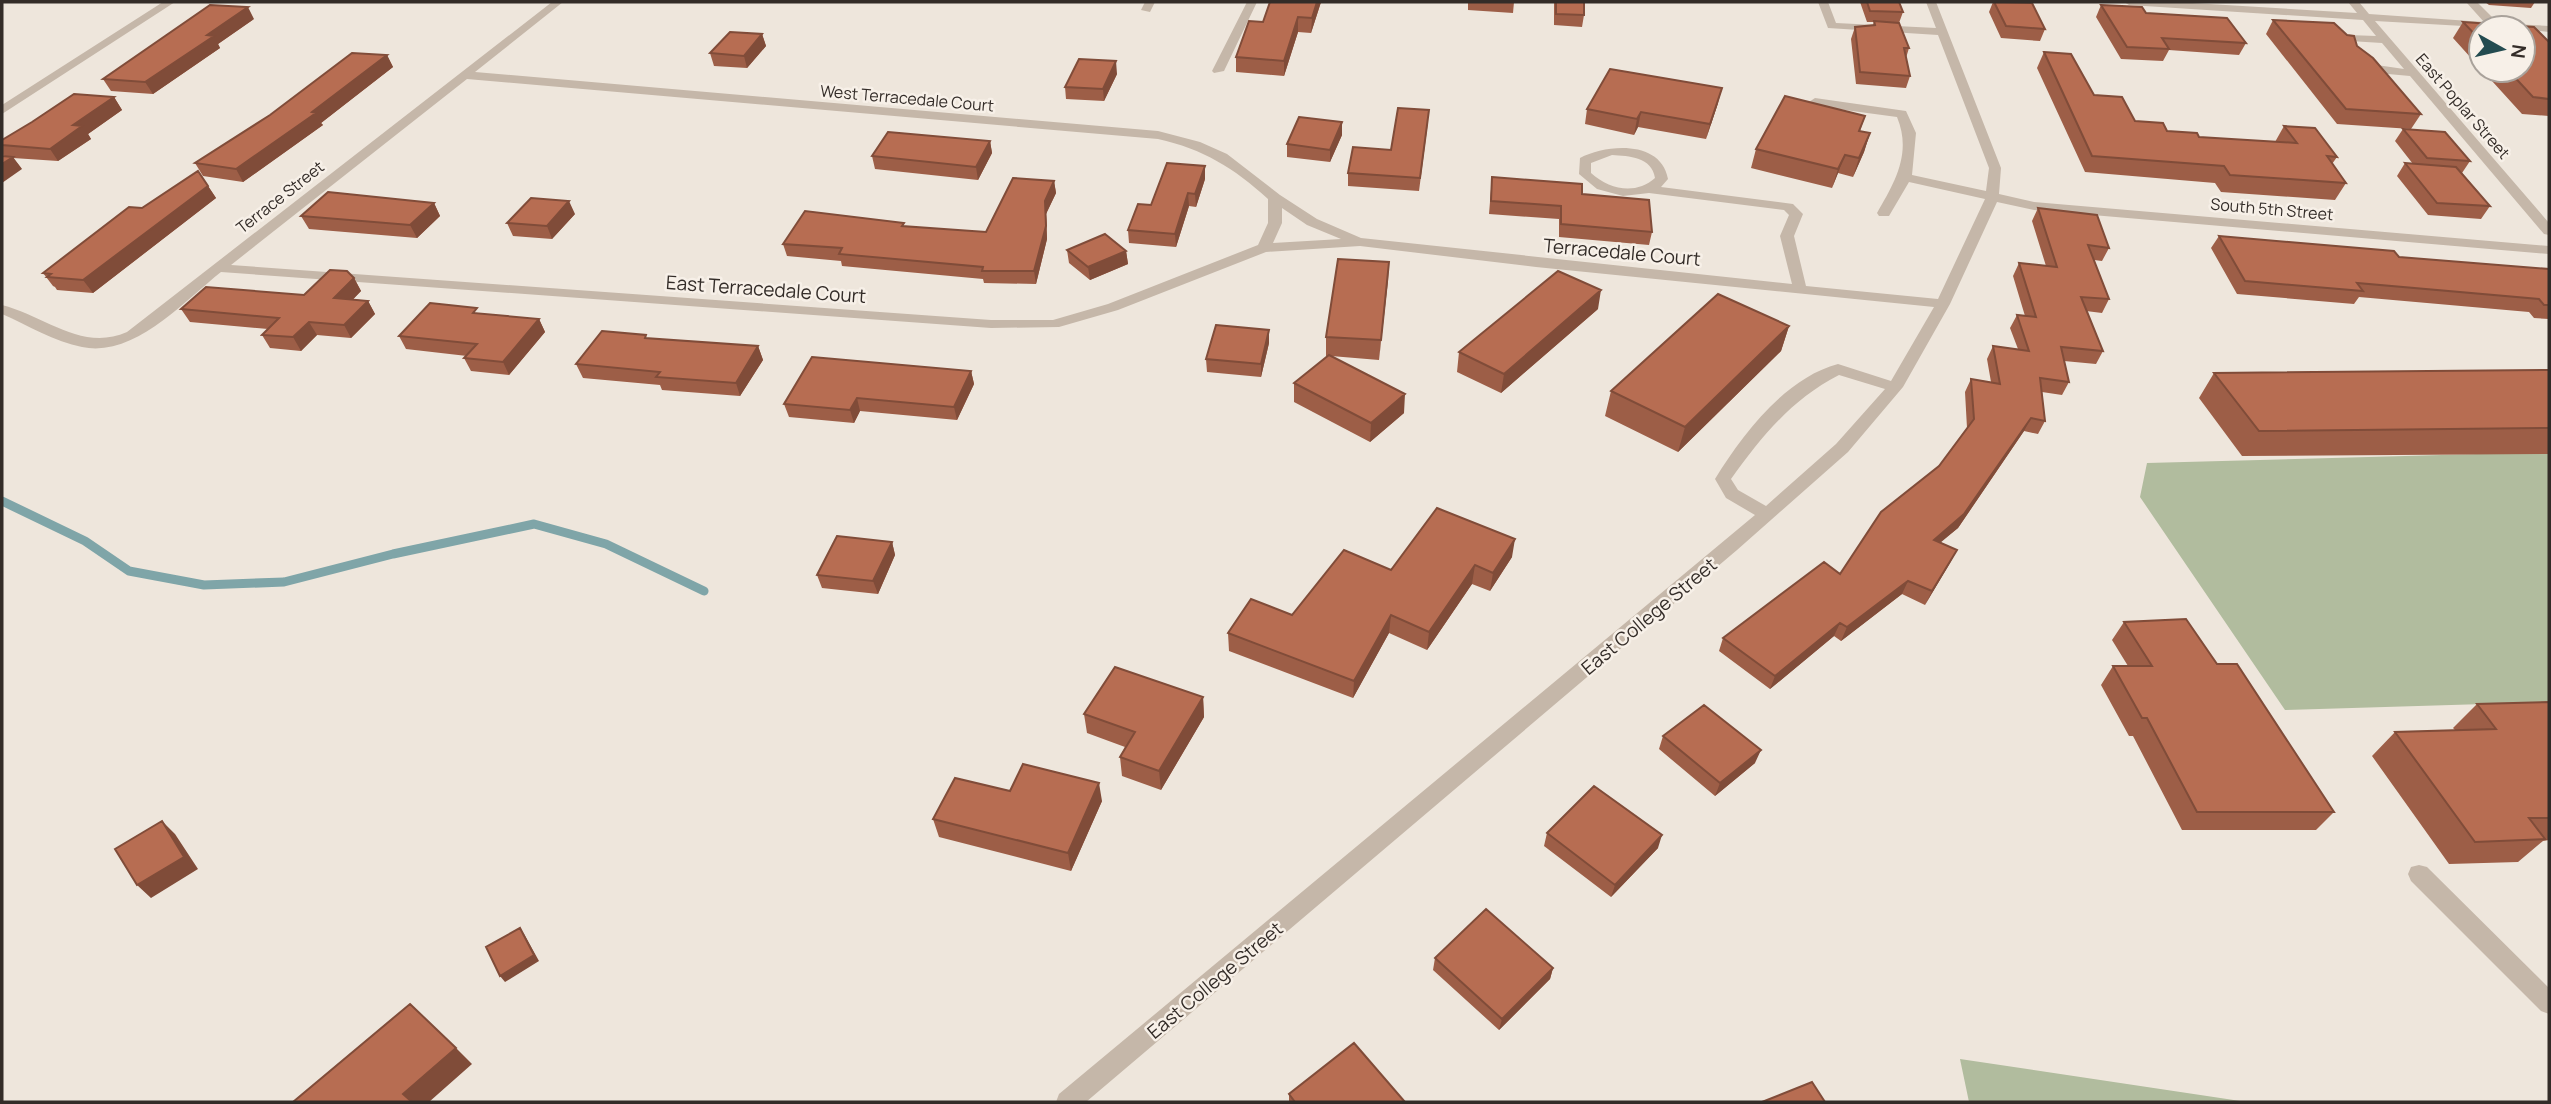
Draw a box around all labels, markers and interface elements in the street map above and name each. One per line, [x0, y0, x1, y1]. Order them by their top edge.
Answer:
north arrow [2467, 14, 2537, 84]
text: N [2505, 43, 2533, 60]
street label: East Poplar Street [2411, 49, 2515, 163]
street label: West Terracedale Court [819, 79, 995, 117]
street label: Terrace Street [232, 156, 328, 238]
street label: South 5th Street [2210, 193, 2334, 225]
street label: Terracedale Court [1542, 232, 1702, 272]
street label: East Terracedale Court [665, 269, 867, 309]
street label: East College Street [1576, 552, 1722, 680]
street label: East College Street [1142, 916, 1288, 1044]

